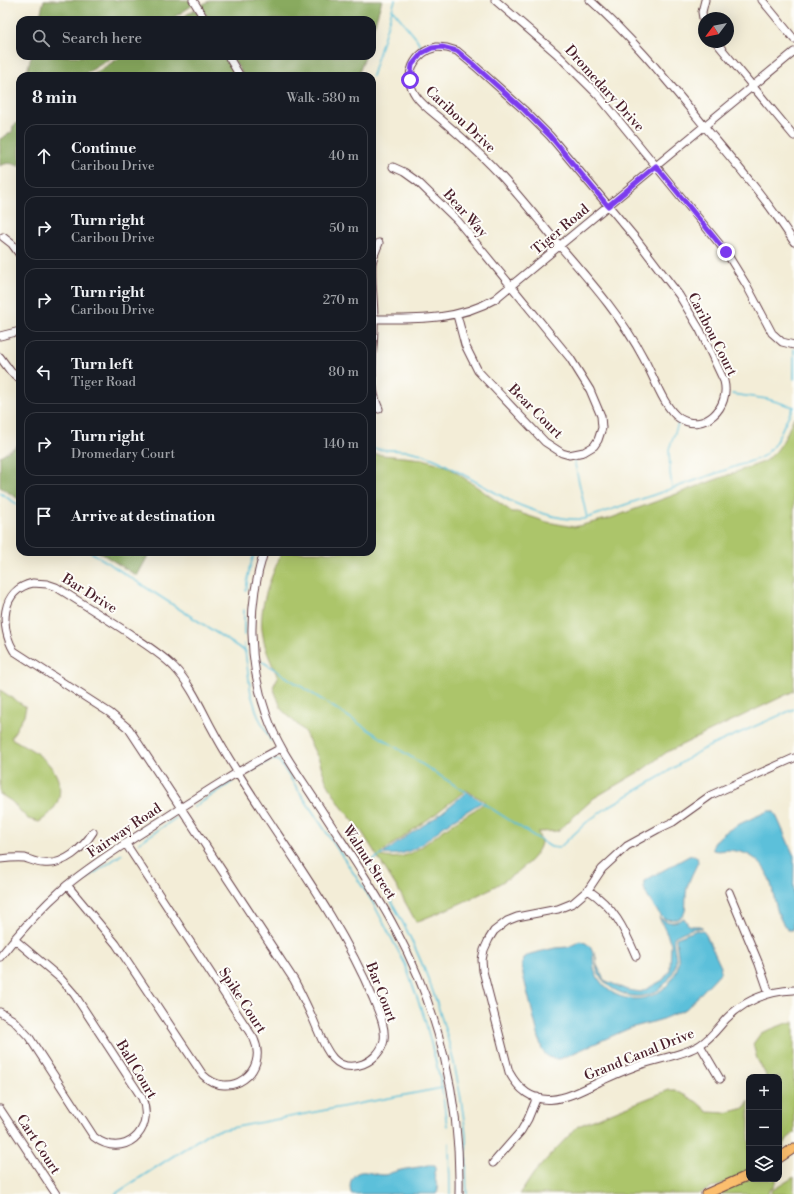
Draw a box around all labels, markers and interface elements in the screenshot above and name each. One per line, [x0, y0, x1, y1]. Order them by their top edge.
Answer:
north arrow [698, 12, 734, 48]
search box [16, 16, 376, 60]
icon: search [30, 27, 52, 49]
text: Search here [62, 29, 142, 48]
street label: Dromedary Drive [560, 41, 648, 136]
route start [401, 71, 419, 89]
street label: Caribou Drive [421, 82, 499, 157]
text: 8 min [32, 87, 77, 109]
text: Walk · 580 m [286, 90, 360, 106]
text: Continue [71, 139, 136, 158]
icon: ahead [33, 145, 55, 167]
text: 40 m [329, 148, 359, 164]
text: Caribou Drive [71, 158, 155, 174]
street label: Bear Way [438, 185, 492, 242]
street label: Tiger Road [528, 200, 593, 259]
text: Turn right [71, 211, 145, 230]
icon: right [33, 217, 55, 239]
text: 50 m [329, 220, 359, 236]
text: Caribou Drive [71, 230, 155, 246]
route end [717, 243, 735, 261]
text: Turn right [71, 283, 145, 302]
icon: right [33, 289, 55, 311]
street label: Caribou Court [683, 290, 741, 379]
text: 270 m [323, 292, 359, 308]
text: Caribou Drive [71, 302, 155, 318]
text: Turn left [71, 355, 133, 374]
icon: left [33, 361, 55, 383]
text: 80 m [328, 364, 359, 380]
text: Tiger Road [71, 374, 136, 390]
street label: Bear Court [504, 380, 566, 443]
text: Turn right [71, 427, 145, 446]
icon: right [33, 433, 55, 455]
text: 140 m [323, 436, 359, 452]
text: Dromedary Court [71, 446, 175, 462]
icon: arrive [33, 505, 55, 527]
text: Arrive at destination [71, 507, 215, 526]
street label: Bar Drive [58, 569, 120, 618]
street label: Fairway Road [84, 799, 165, 862]
street label: Walnut Street [338, 821, 400, 903]
street label: Bar Court [361, 959, 401, 1025]
street label: Spike Court [214, 964, 270, 1037]
street label: Grand Canal Drive [582, 1025, 697, 1085]
street label: Ball Court [111, 1036, 161, 1102]
map controls [746, 1074, 782, 1182]
button: + [746, 1074, 782, 1110]
button: − [746, 1110, 782, 1146]
street label: Cart Court [12, 1111, 64, 1178]
button: layers [746, 1146, 782, 1182]

